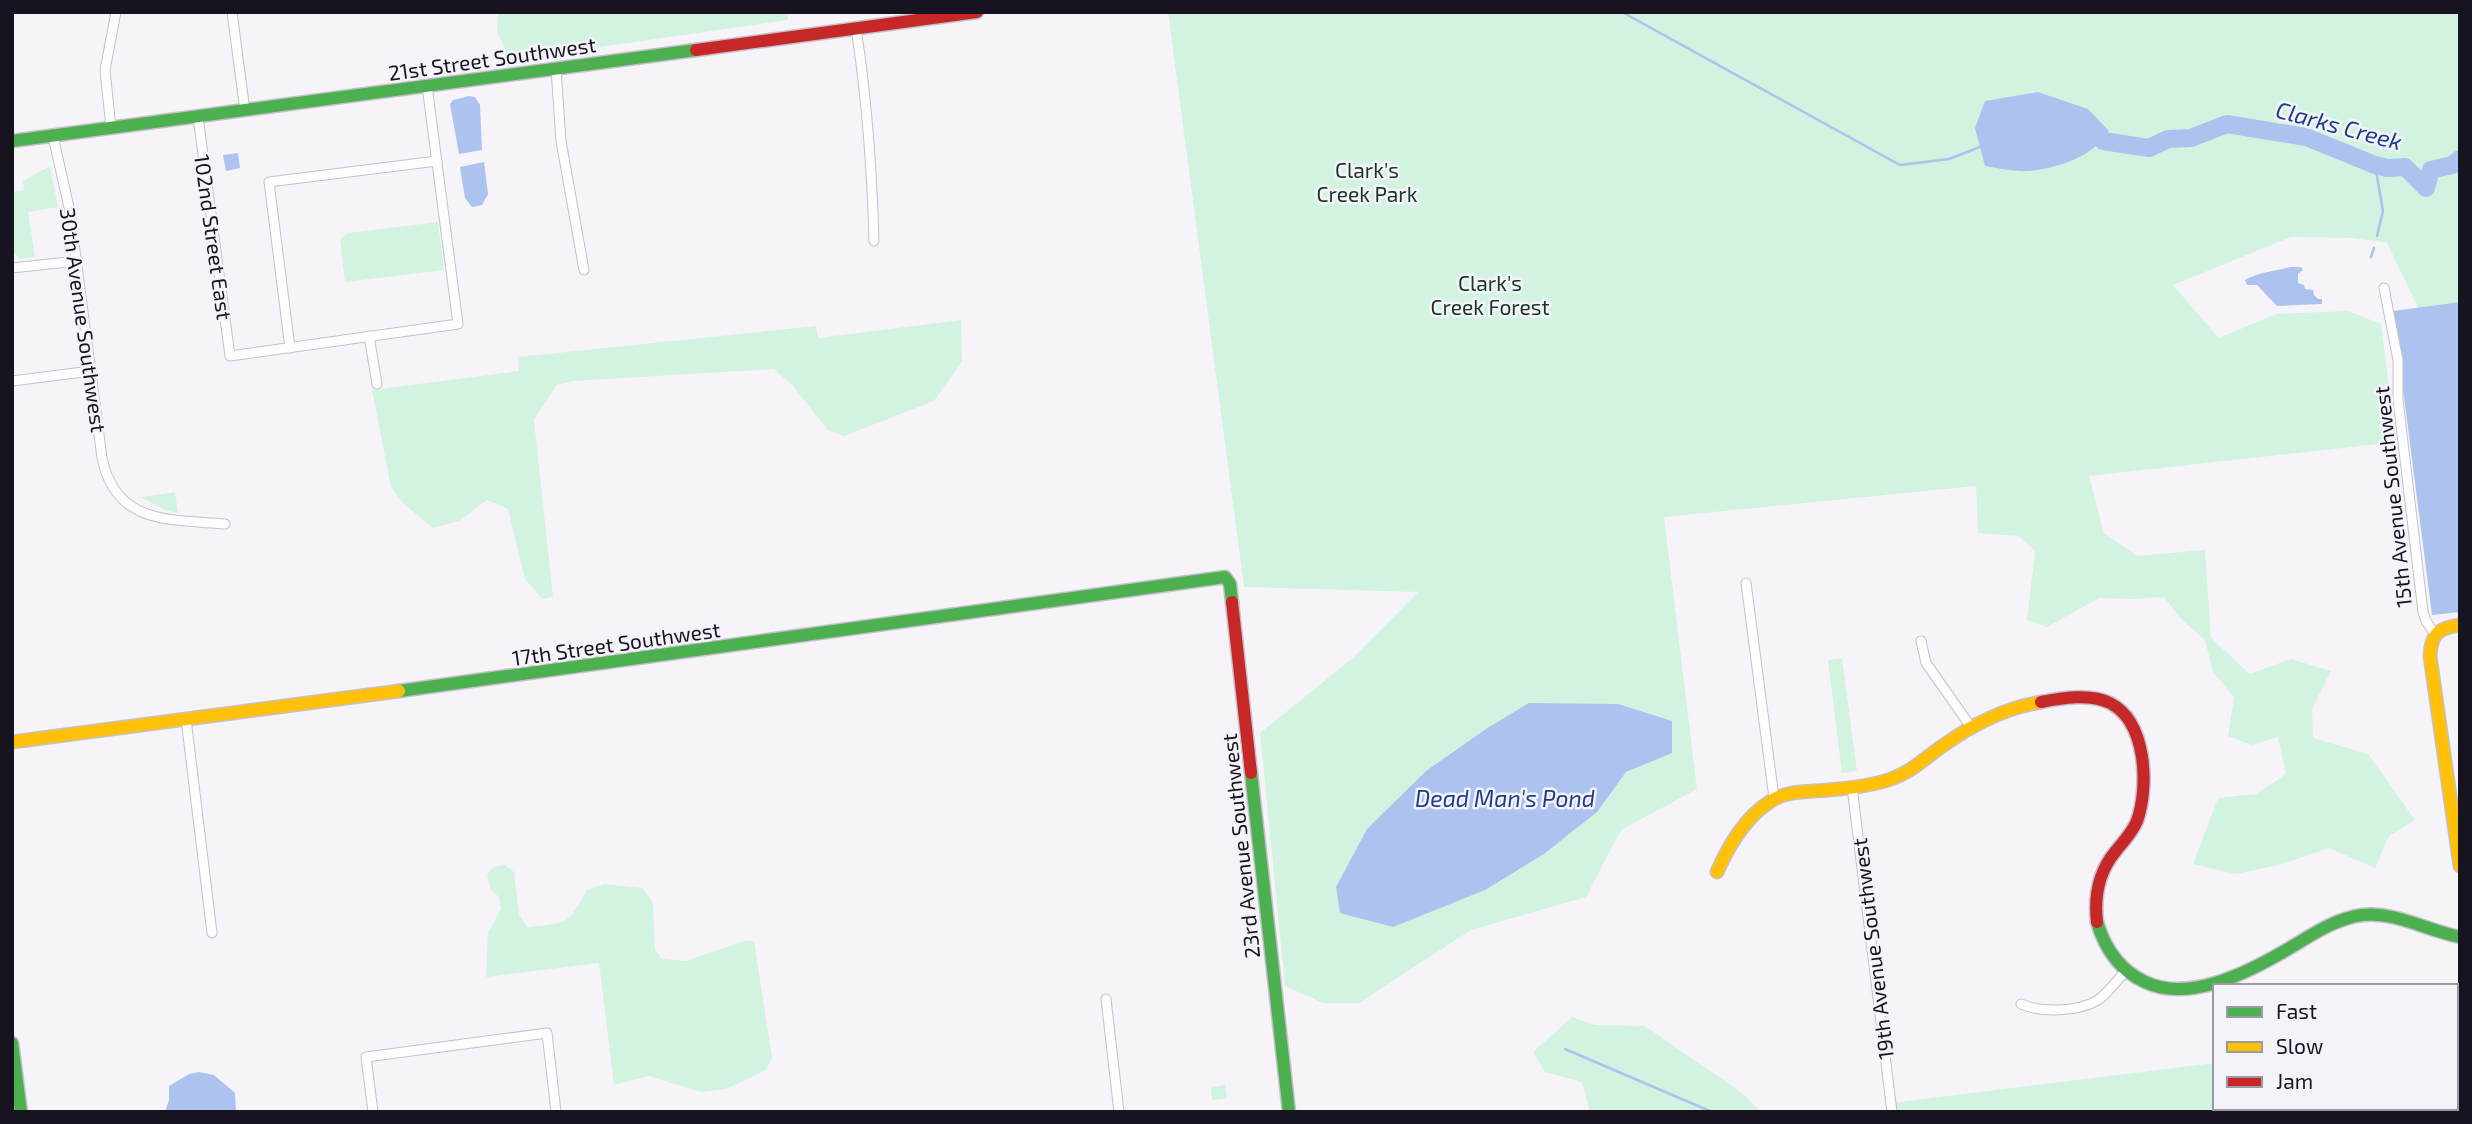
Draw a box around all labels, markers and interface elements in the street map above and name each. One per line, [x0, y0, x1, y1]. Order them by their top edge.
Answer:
street label: 21st Street Southwest [386, 31, 598, 85]
water label: Clarks Creek [2273, 95, 2405, 155]
street label: 102nd Street East [190, 153, 238, 321]
park label: Clark's Creek Park [1317, 157, 1418, 206]
street label: 30th Avenue Southwest [56, 206, 112, 434]
park label: Clark's Creek Forest [1431, 270, 1549, 319]
street label: 15th Avenue Southwest [2368, 385, 2416, 609]
street label: 17th Street Southwest [510, 616, 722, 670]
street label: 23rd Avenue Southwest [1216, 732, 1264, 960]
water label: Dead Man's Pond [1415, 784, 1595, 812]
street label: 19th Avenue Southwest [1846, 837, 1898, 1061]
legend [2213, 984, 2458, 1110]
text: Fast [2276, 998, 2317, 1023]
text: Slow [2276, 1033, 2323, 1058]
text: Jam [2276, 1068, 2313, 1093]

